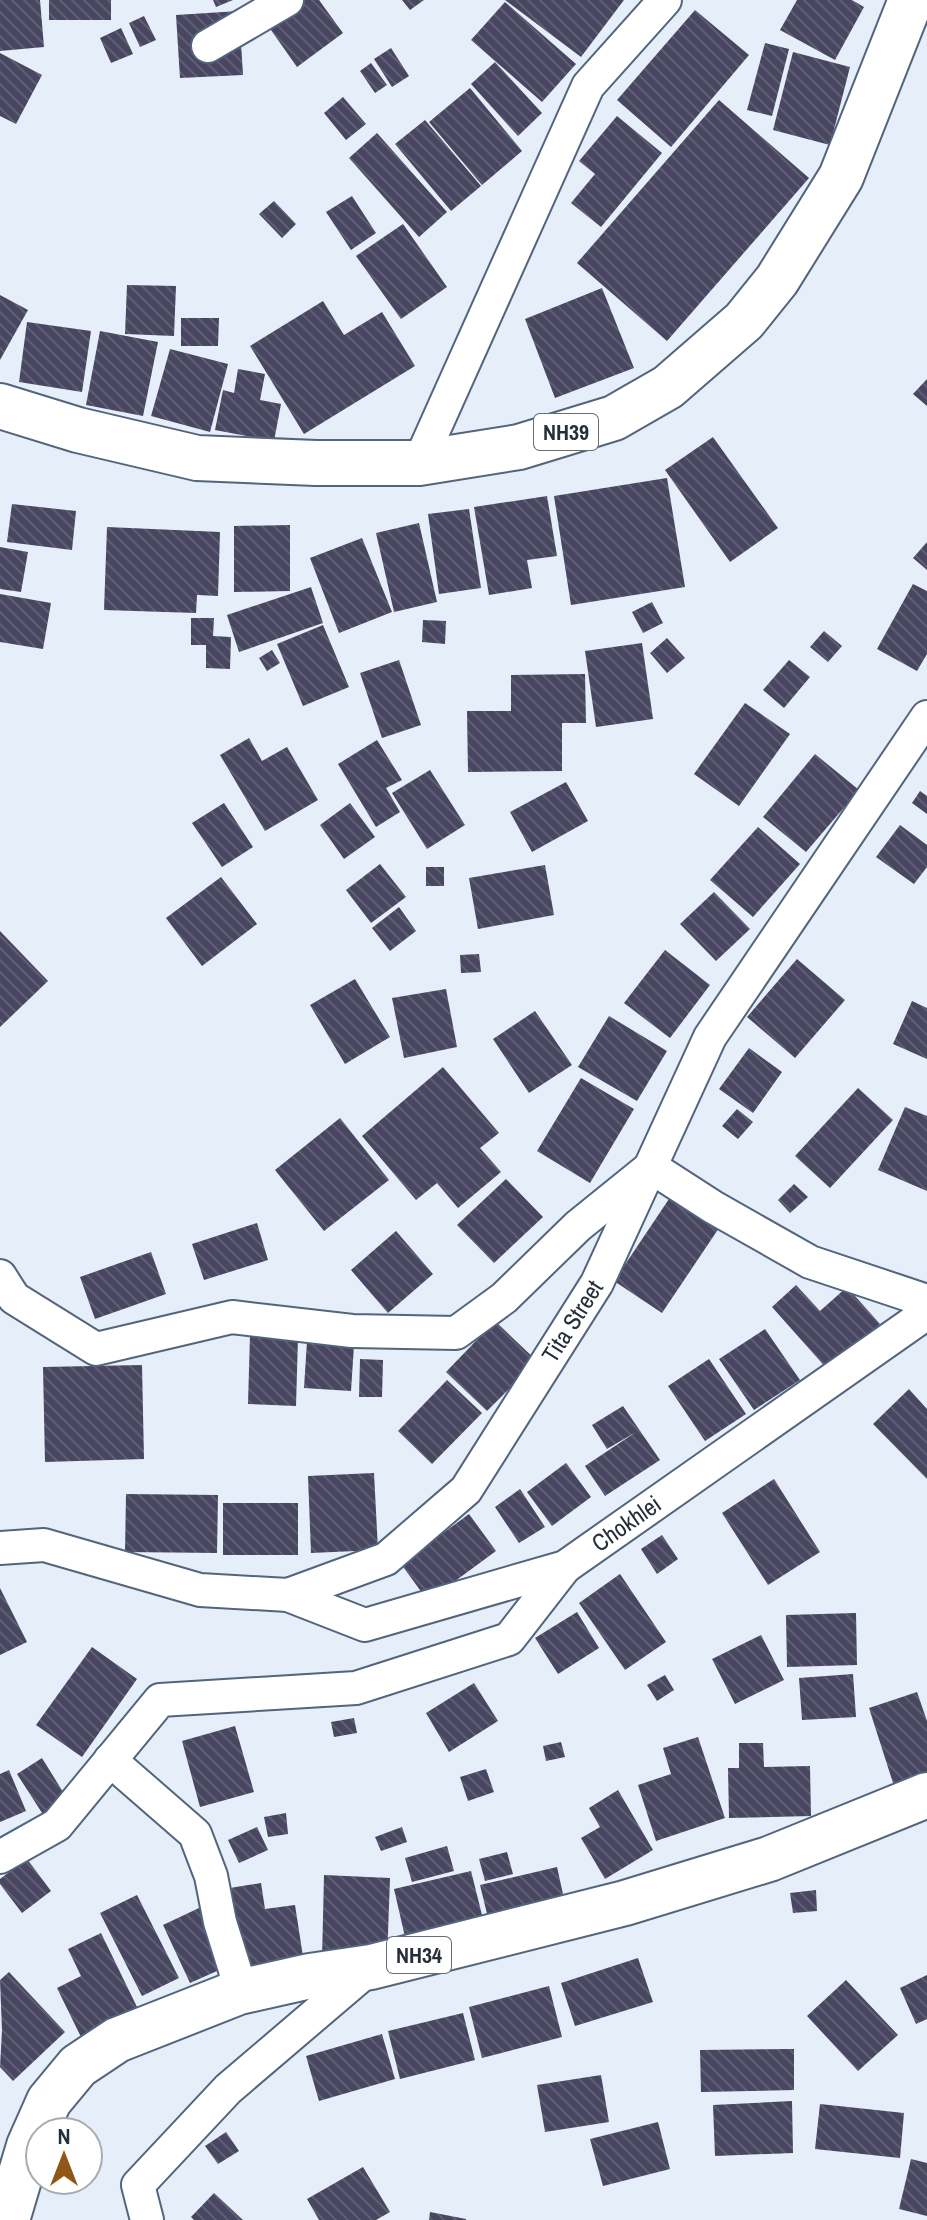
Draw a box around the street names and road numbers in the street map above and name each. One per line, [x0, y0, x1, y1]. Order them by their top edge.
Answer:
road number: NH39 [534, 414, 598, 450]
street label: Tita Street [534, 1273, 610, 1368]
street label: Chokhlei [585, 1488, 667, 1558]
road number: NH34 [387, 1937, 451, 1973]

